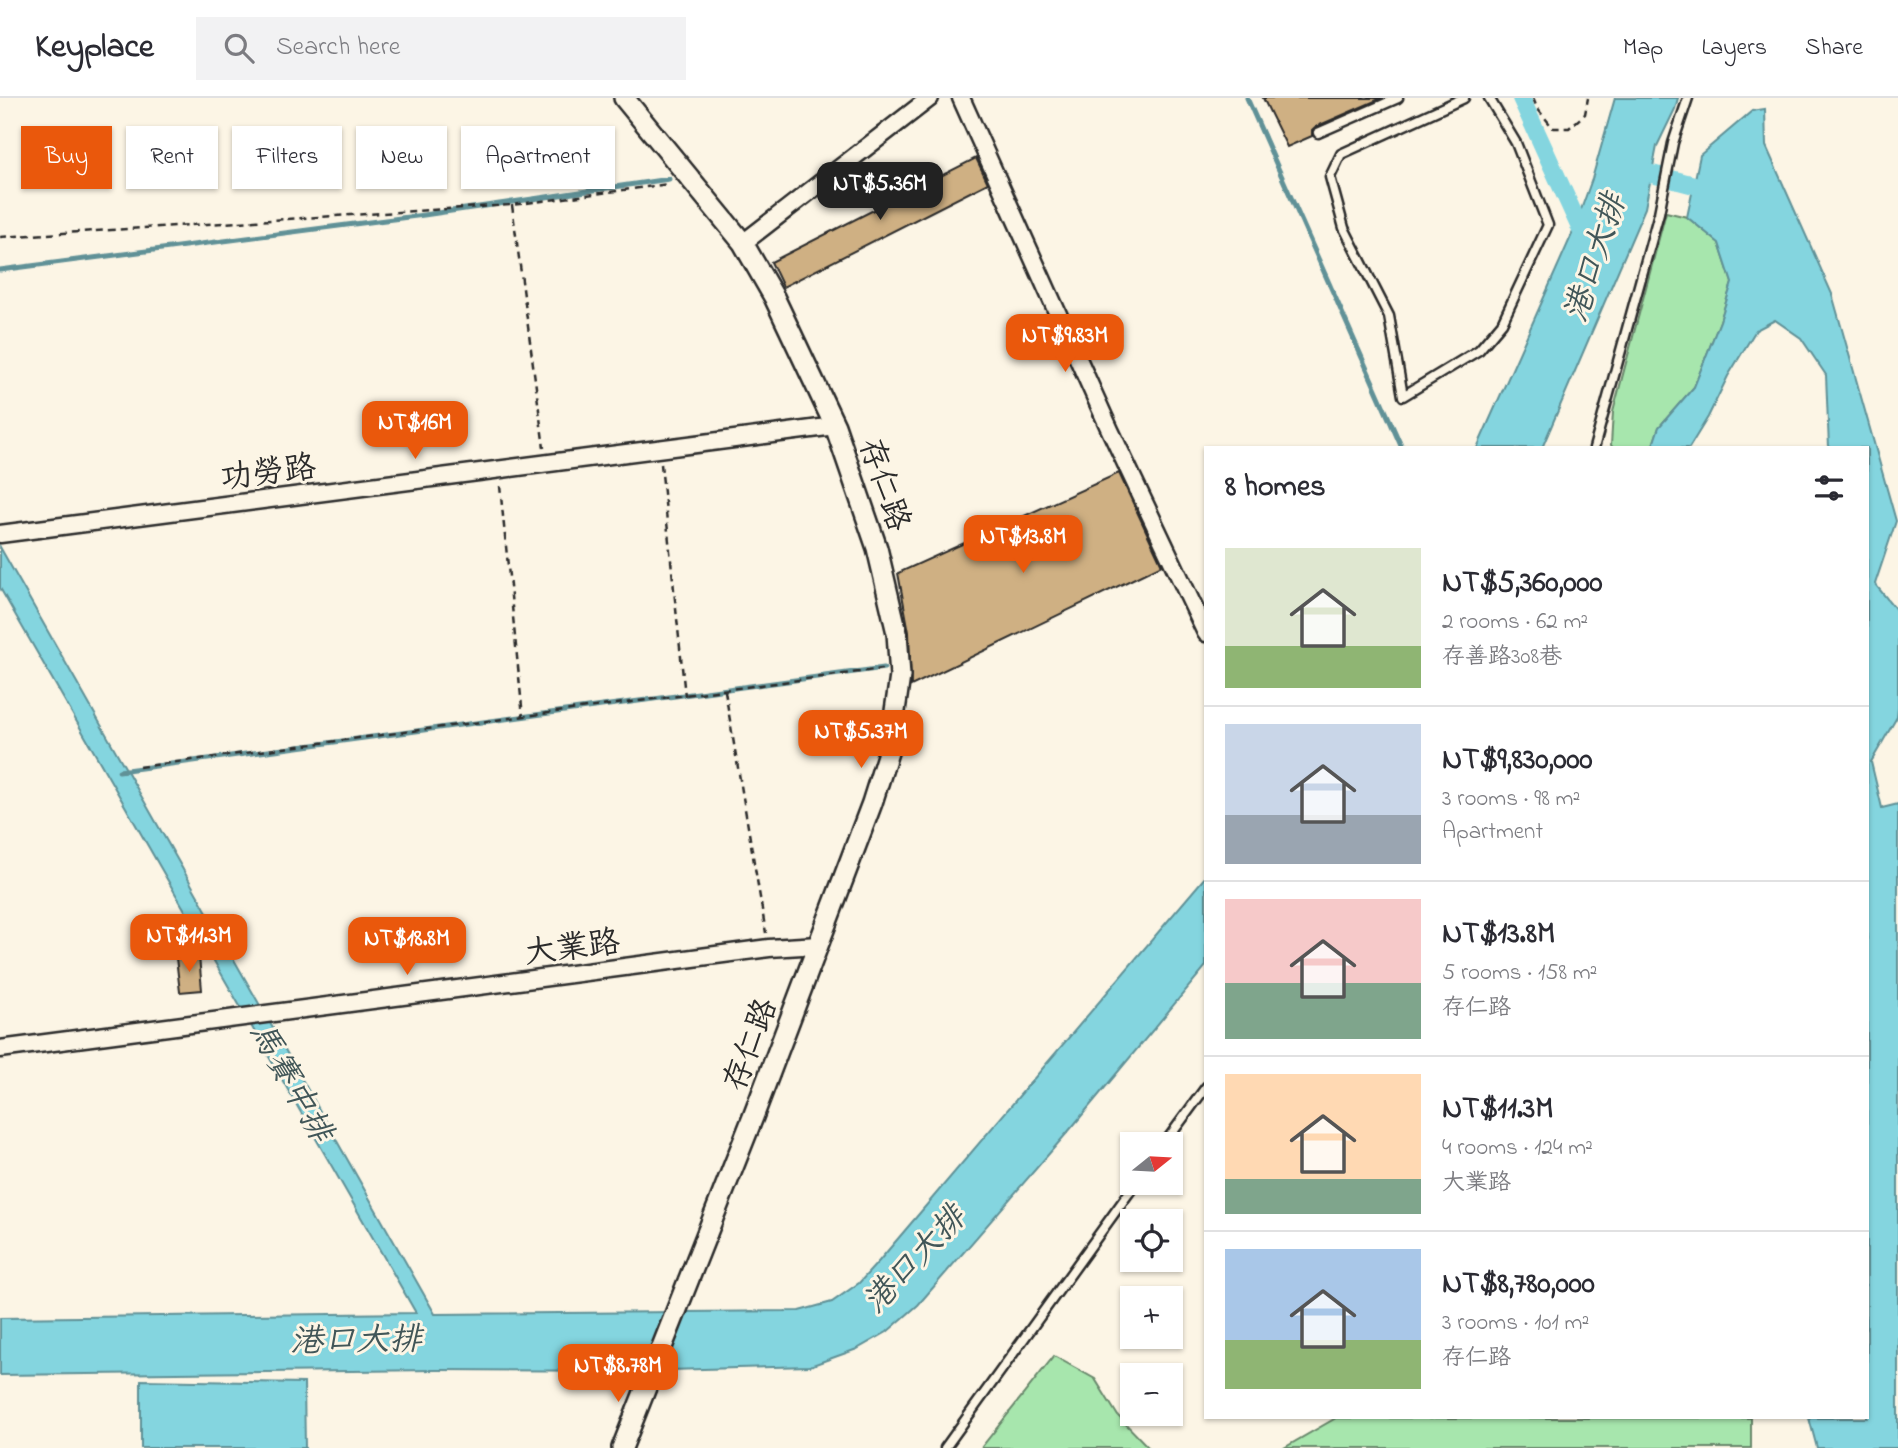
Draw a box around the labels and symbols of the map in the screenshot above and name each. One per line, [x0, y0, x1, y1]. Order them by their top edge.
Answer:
pin: NT$5.36M [808, 162, 952, 222]
water label: 港口大排 [1554, 185, 1641, 328]
pin: NT$9.83M [993, 314, 1137, 374]
pin: NT$16M [358, 402, 472, 461]
street label: 存仁路 [845, 432, 921, 538]
street label: 功勞路 [218, 445, 319, 504]
pin: NT$13.8M [951, 516, 1095, 575]
pin: NT$5.37M [789, 710, 933, 770]
pin: NT$11.3M [117, 914, 261, 974]
pin: NT$18.8M [335, 918, 479, 977]
street label: 大業路 [522, 920, 623, 979]
street label: 存仁路 [713, 992, 791, 1098]
water label: 馬賽中排 [236, 1014, 345, 1155]
north arrow [1120, 1132, 1183, 1195]
water label: 港口大排 [853, 1194, 981, 1325]
water label: 港口大排 [290, 1317, 425, 1367]
pin: NT$8.78M [546, 1344, 690, 1404]

